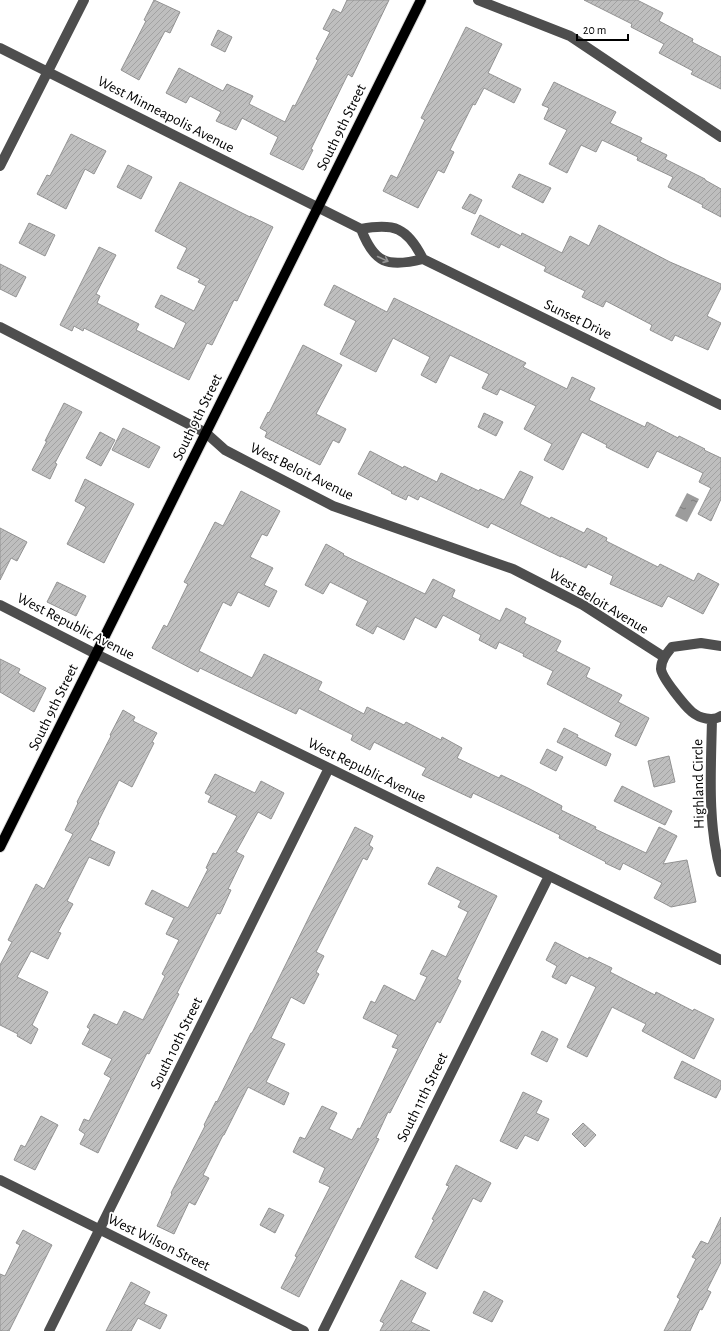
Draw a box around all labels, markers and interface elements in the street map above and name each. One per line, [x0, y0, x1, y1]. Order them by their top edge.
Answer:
scale bar [577, 16, 628, 42]
text: 20 m [583, 24, 606, 36]
street label: West Minneapolis Avenue [95, 73, 237, 155]
street label: South 9th Street [314, 81, 369, 173]
one-way arrow [376, 256, 388, 263]
street label: Sunset Drive [542, 297, 614, 342]
street label: South 9th Street [170, 371, 225, 463]
street label: West Beloit Avenue [248, 440, 356, 503]
street label: West Beloit Avenue [546, 566, 651, 637]
street label: West Republic Avenue [15, 590, 137, 663]
street label: South 9th Street [26, 661, 81, 753]
street label: West Republic Avenue [305, 735, 428, 806]
street label: Highland Circle [690, 739, 707, 829]
street label: South 10th Street [148, 995, 205, 1092]
street label: South 11th Street [394, 1050, 451, 1144]
street label: West Wilson Street [105, 1211, 212, 1274]

